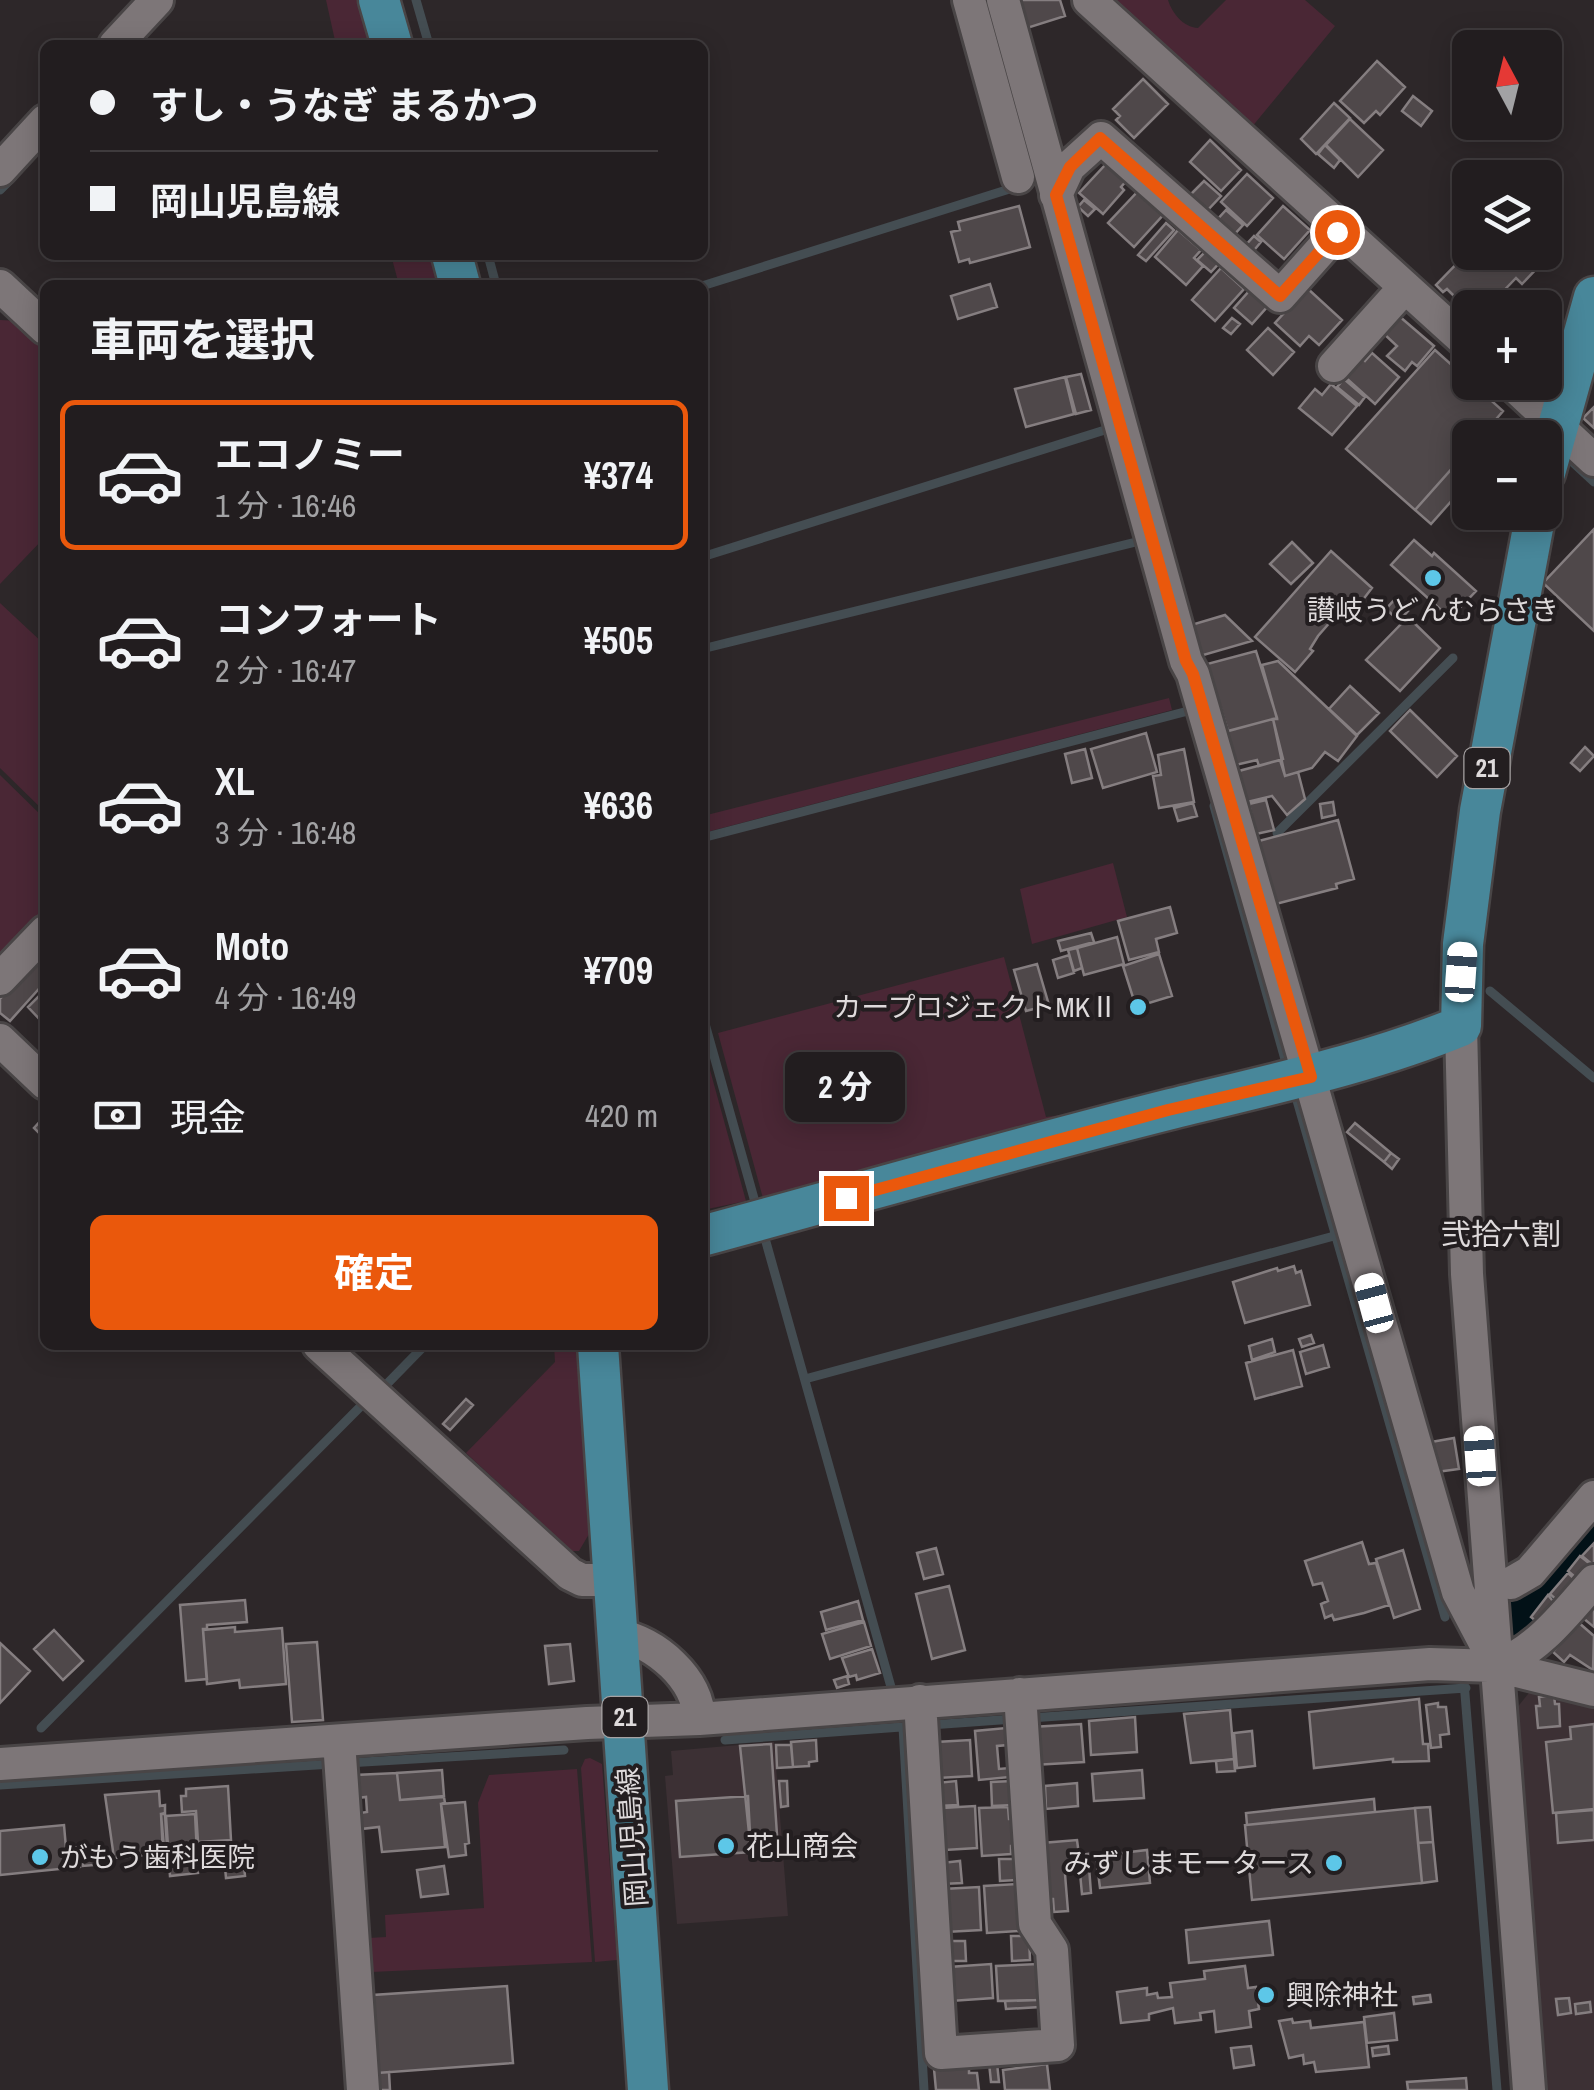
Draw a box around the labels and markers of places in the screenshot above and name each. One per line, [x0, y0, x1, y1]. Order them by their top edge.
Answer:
marker: 讃岐うどんむらさき [1422, 567, 1444, 589]
place label: 讃岐うどんむらさき [1307, 591, 1559, 629]
place label: カープロジェクトMKⅡ [833, 988, 1118, 1026]
marker: カープロジェクトMKⅡ [1127, 996, 1149, 1018]
place label: 花山商会 [746, 1827, 858, 1865]
marker: 花山商会 [715, 1835, 737, 1857]
place label: がもう歯科医院 [60, 1838, 255, 1876]
place label: みずしまモータース [1063, 1844, 1314, 1882]
marker: がもう歯科医院 [29, 1846, 51, 1868]
marker: みずしまモータース [1323, 1852, 1345, 1874]
place label: 興除神社 [1286, 1976, 1398, 2014]
marker: 興除神社 [1255, 1984, 1277, 2006]

